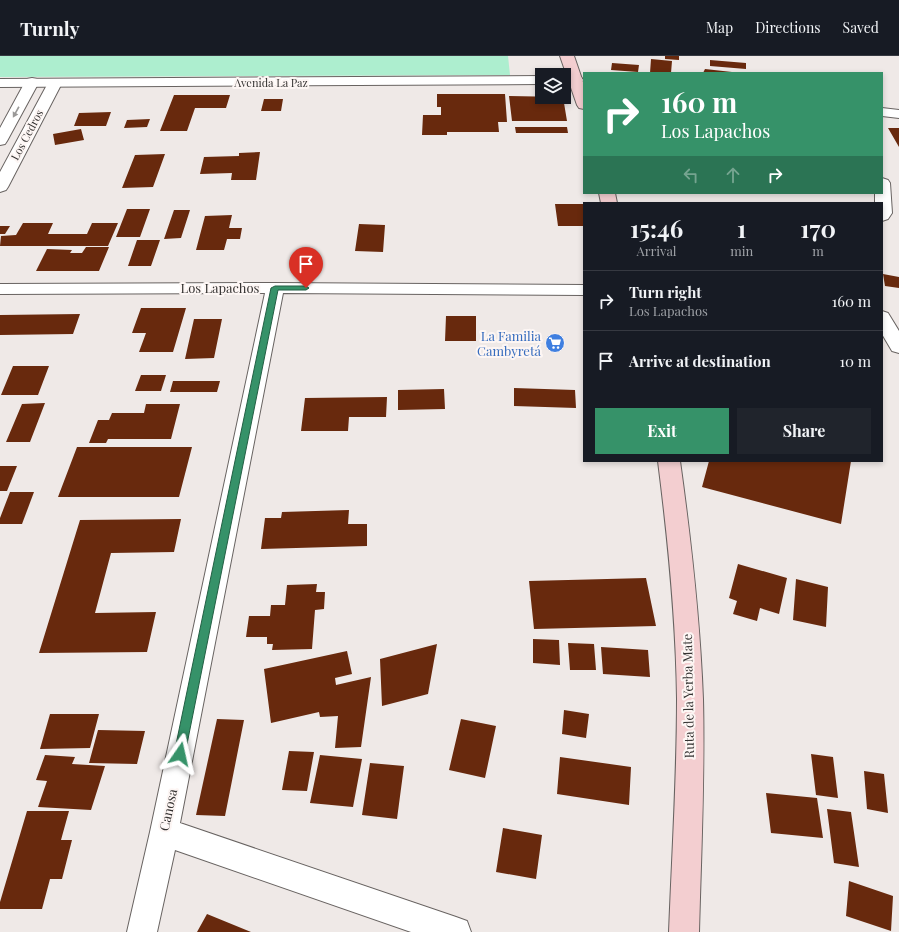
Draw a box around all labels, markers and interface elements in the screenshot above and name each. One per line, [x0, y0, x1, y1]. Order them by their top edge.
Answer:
text: Turnly [20, 15, 80, 41]
text: Map [706, 18, 733, 37]
text: Directions [755, 18, 821, 37]
text: Saved [843, 18, 879, 37]
map controls [535, 68, 571, 104]
button: layers [535, 68, 571, 104]
street label: Avenida La Paz [233, 75, 308, 90]
text: 160 m [661, 83, 737, 120]
icon: right [595, 88, 647, 140]
one-way arrow [13, 106, 20, 117]
street label: Los Cedros [7, 107, 46, 163]
text: Los Lapachos [661, 119, 770, 143]
icon: left [680, 164, 702, 186]
icon: ahead [722, 164, 744, 186]
icon: right [764, 164, 786, 186]
text: 15:46 [630, 212, 683, 244]
text: 1 [737, 212, 746, 244]
text: 170 [800, 212, 836, 244]
text: Arrival [637, 242, 677, 259]
text: min [730, 242, 753, 259]
text: m [812, 242, 824, 259]
pin [289, 247, 323, 288]
icon: arrive [295, 253, 317, 275]
street label: Los Lapachos [181, 279, 260, 296]
text: Turn right [629, 282, 702, 302]
icon: right [595, 290, 617, 312]
text: 160 m [832, 291, 871, 311]
text: Los Lapachos [629, 302, 708, 319]
place label: La Familia Cambyretá [477, 327, 542, 359]
supermarket icon: La Familia Cambyretá [544, 332, 566, 354]
icon: arrive [595, 350, 617, 372]
text: Arrive at destination [629, 351, 771, 371]
text: 10 m [839, 351, 871, 371]
button: Exit [595, 408, 729, 454]
button: Share [737, 408, 871, 454]
street label: Ruta de la Yerba Mate [678, 633, 697, 758]
position arrow [159, 733, 201, 775]
street label: Canosa [155, 787, 180, 832]

